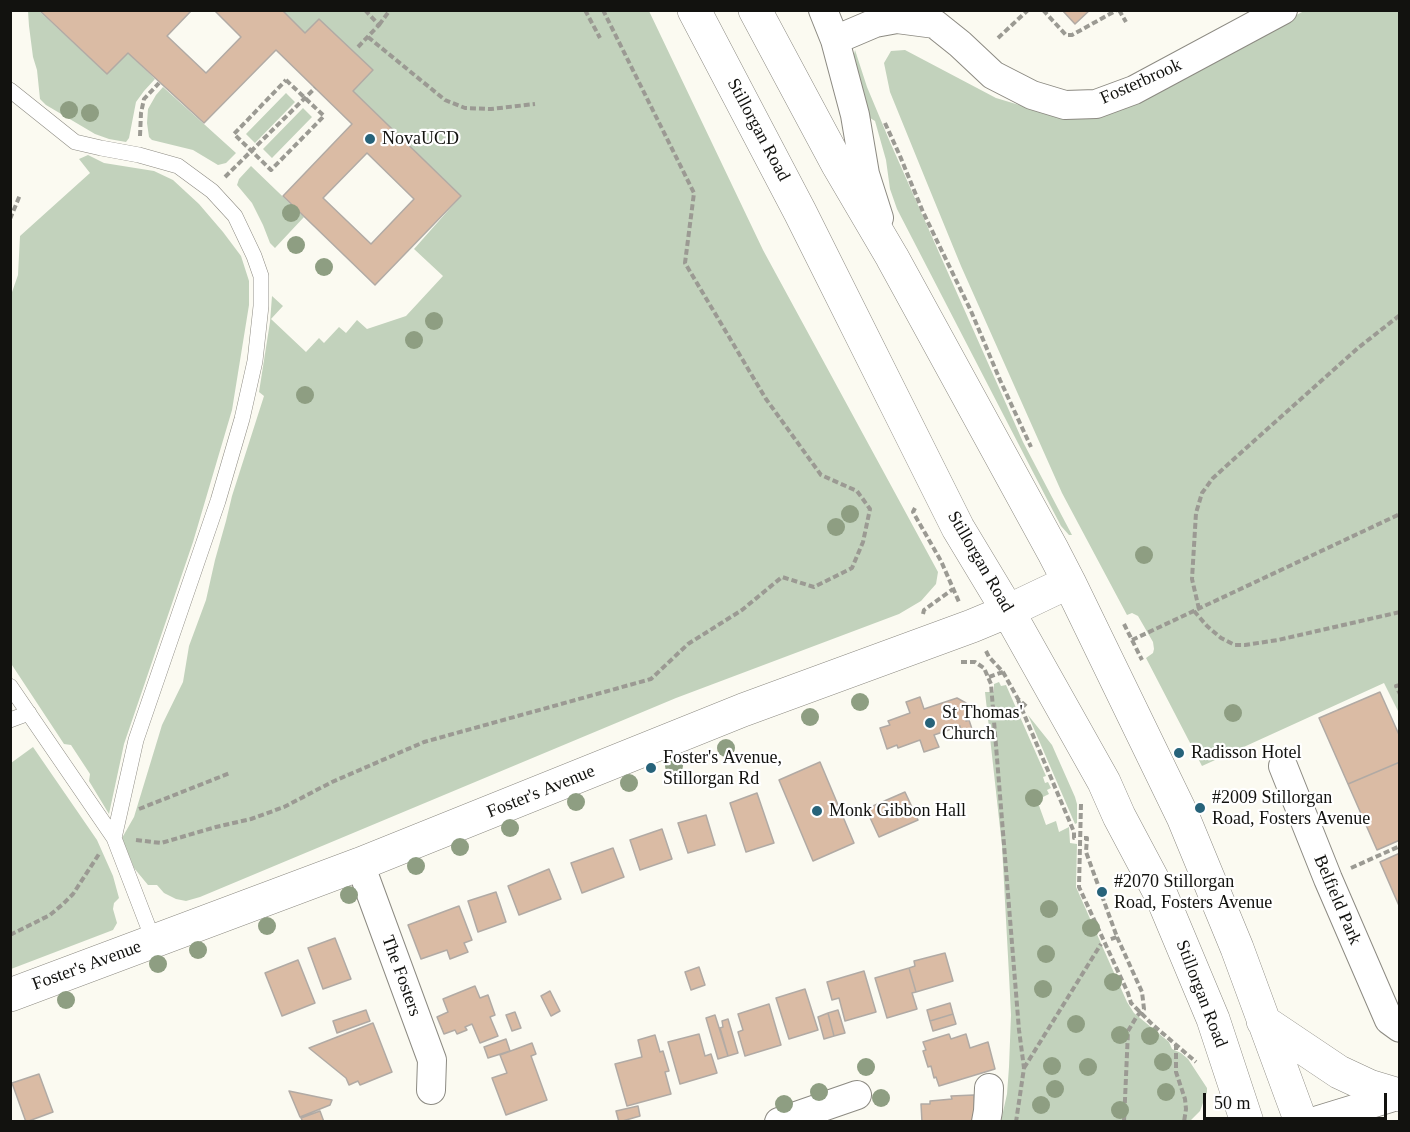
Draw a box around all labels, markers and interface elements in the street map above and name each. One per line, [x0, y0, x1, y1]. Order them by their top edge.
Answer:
street label: Fosterbrook [1097, 54, 1185, 110]
street label: Stillorgan Road [722, 75, 794, 185]
place label: NovaUCD [382, 128, 459, 150]
marker: NovaUCD [363, 132, 377, 146]
street label: Stillorgan Road [942, 508, 1018, 616]
place label: St Thomas' Church [942, 702, 1023, 744]
marker: St Thomas' Church [923, 716, 937, 730]
place label: Radisson Hotel [1191, 742, 1301, 764]
marker: Radisson Hotel [1172, 746, 1186, 760]
place label: Foster's Avenue, Stillorgan Rd [663, 747, 782, 789]
street label: Foster's Avenue [484, 761, 598, 823]
marker: Foster's Avenue, Stillorgan Rd [644, 761, 658, 775]
place label: #2009 Stillorgan Road, Fosters Avenue [1212, 787, 1370, 830]
place label: Monk Gibbon Hall [829, 800, 966, 822]
marker: #2009 Stillorgan Road, Fosters Avenue [1193, 801, 1207, 815]
marker: Monk Gibbon Hall [810, 804, 824, 818]
street label: Belfield Park [1308, 852, 1366, 948]
place label: #2070 Stillorgan Road, Fosters Avenue [1114, 871, 1272, 914]
marker: #2070 Stillorgan Road, Fosters Avenue [1095, 885, 1109, 899]
street label: The Fosters [376, 933, 426, 1019]
street label: Foster's Avenue [30, 936, 144, 996]
street label: Stillorgan Road [1171, 937, 1231, 1051]
scale bar [1206, 1081, 1390, 1119]
text: 50 m [1214, 1093, 1251, 1113]

